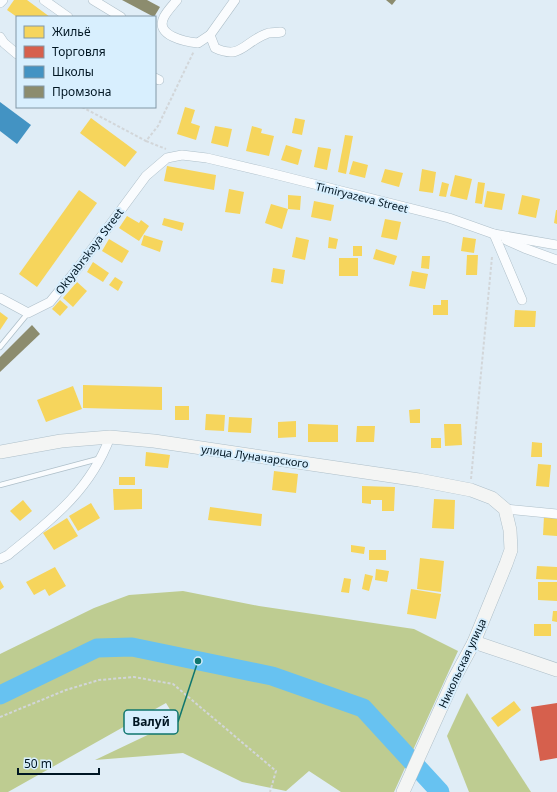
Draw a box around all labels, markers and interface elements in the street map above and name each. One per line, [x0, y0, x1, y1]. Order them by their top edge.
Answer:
legend [16, 16, 156, 108]
text: Жильё [52, 23, 91, 40]
text: Торговля [52, 43, 106, 60]
text: Школы [52, 63, 94, 80]
text: Промзона [52, 83, 111, 100]
street label: Timiryazeva Street [314, 178, 410, 216]
street label: Oktyabrskaya Street [52, 205, 126, 297]
street label: улица Луначарского [200, 441, 310, 471]
street label: Никольская улица [435, 616, 489, 710]
callout: Валуй [124, 710, 178, 734]
text: Валуй [132, 713, 170, 730]
scale bar [18, 750, 99, 776]
text: 50 m [24, 755, 52, 772]

